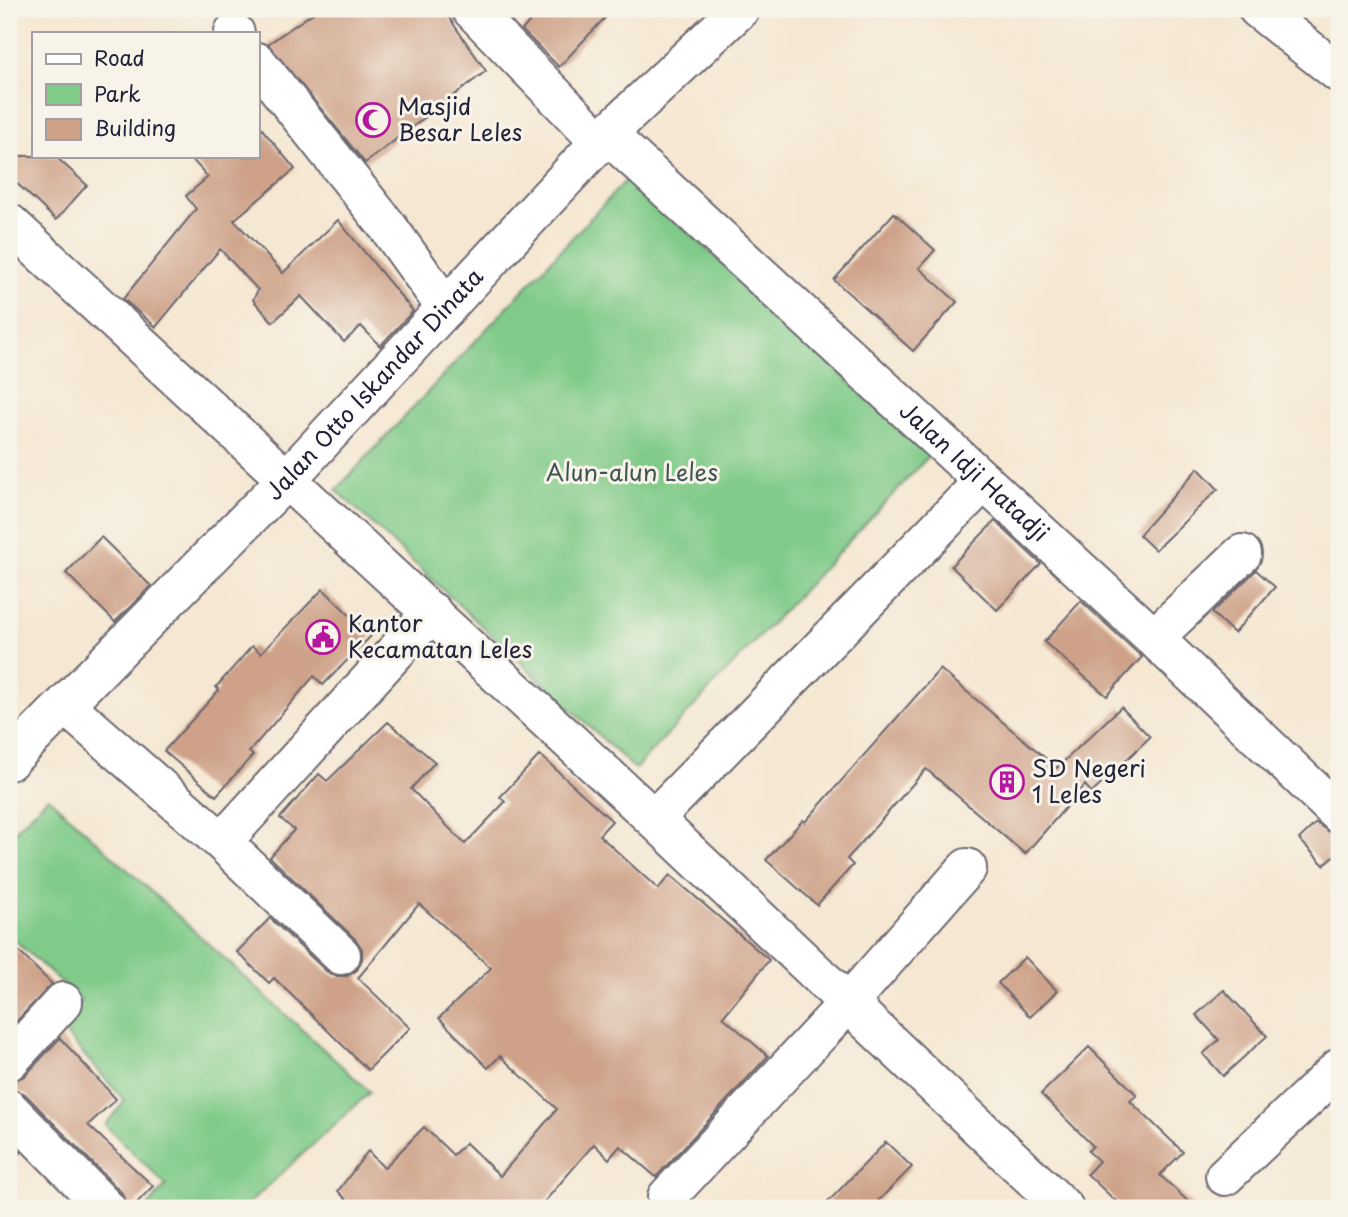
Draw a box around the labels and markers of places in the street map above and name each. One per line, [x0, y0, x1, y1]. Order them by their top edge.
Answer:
place label: Masjid Besar Leles [398, 88, 522, 149]
mosque icon: Masjid Besar Leles [354, 101, 392, 139]
place label: Kantor Kecamatan Leles [348, 605, 532, 666]
public building icon: Kantor Kecamatan Leles [304, 618, 342, 656]
place label: SD Negeri 1 Leles [1032, 750, 1146, 811]
building icon: SD Negeri 1 Leles [988, 763, 1026, 801]

